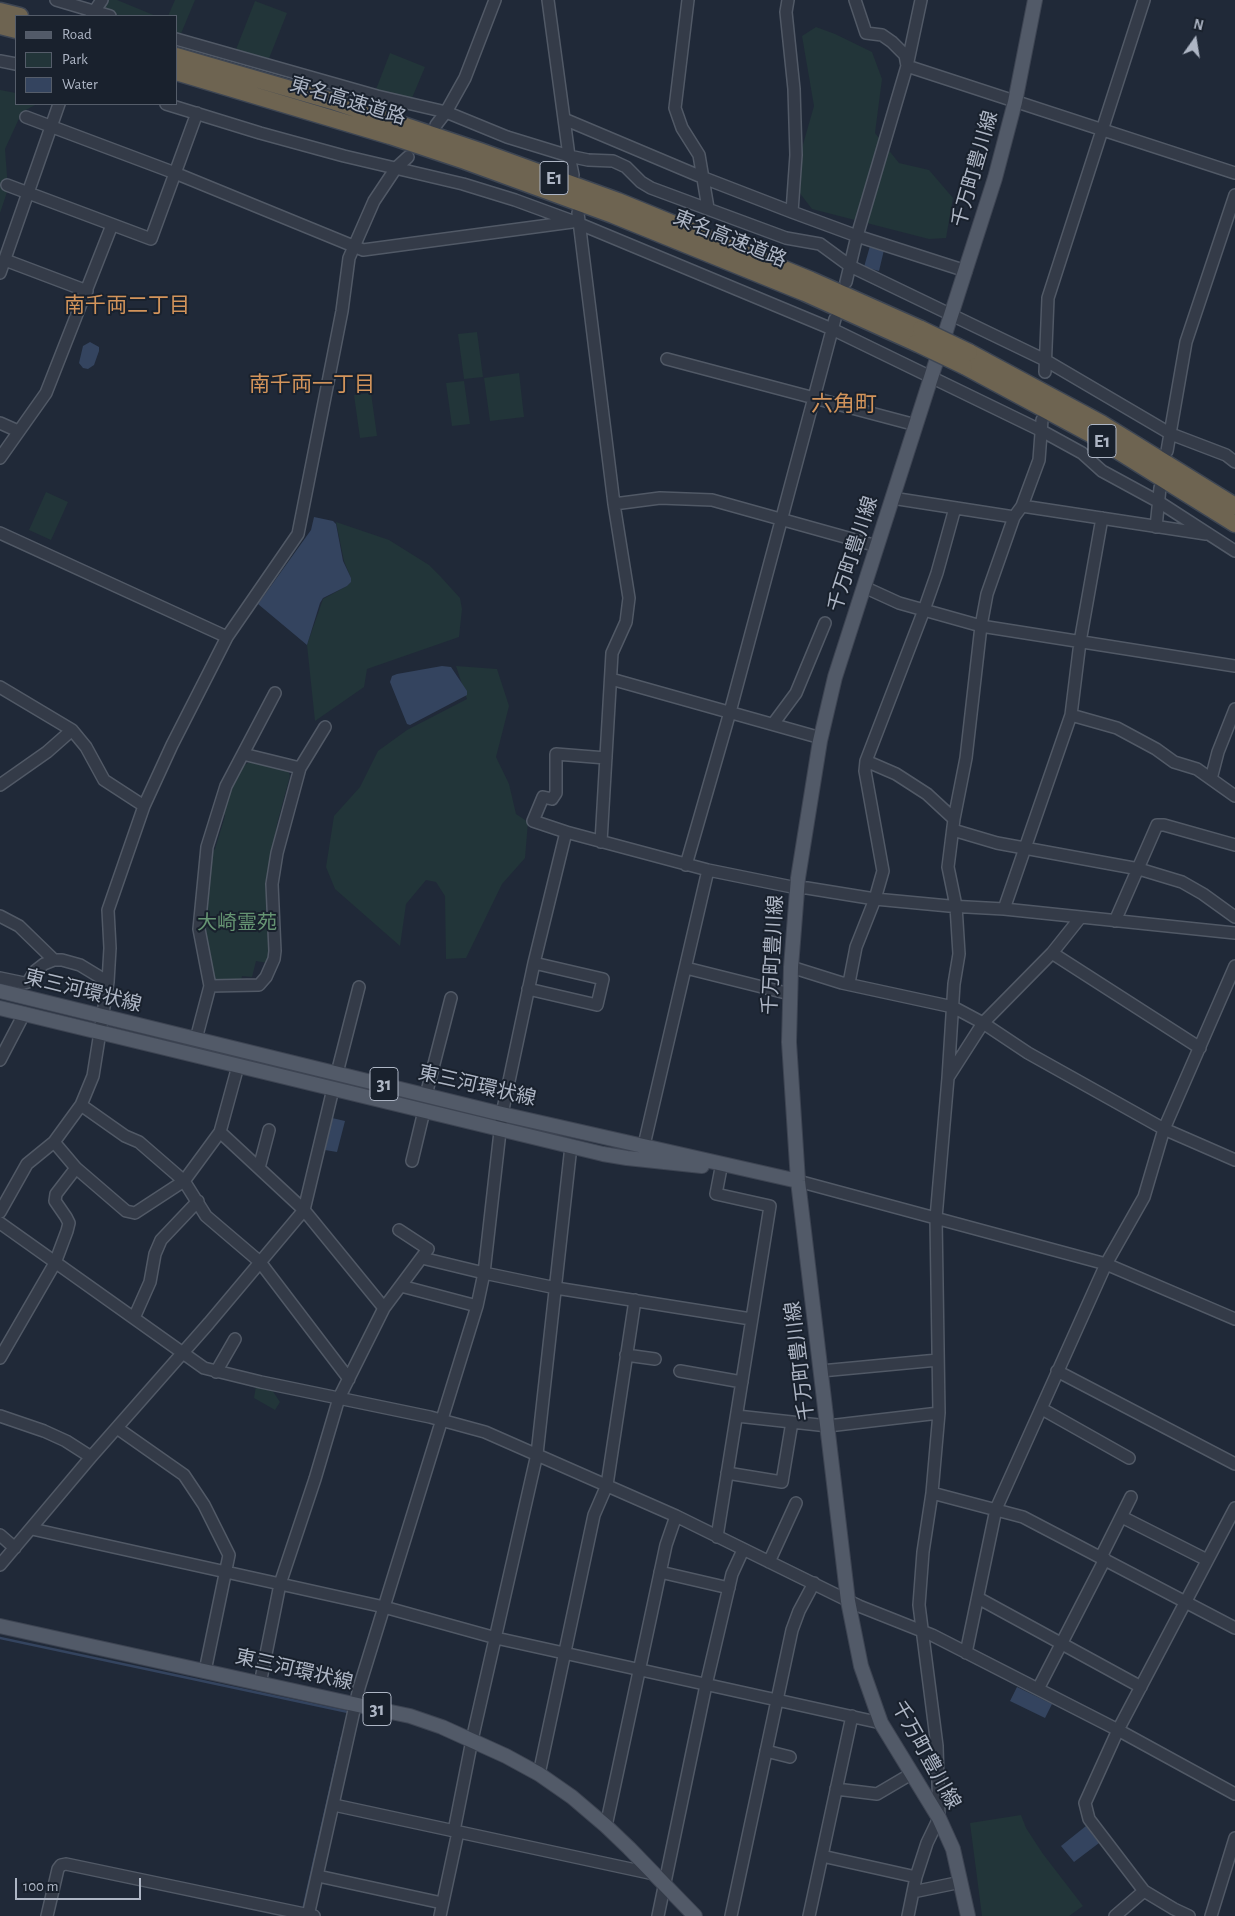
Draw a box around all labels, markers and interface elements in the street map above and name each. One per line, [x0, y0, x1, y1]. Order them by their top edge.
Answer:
legend [15, 15, 178, 105]
north arrow [1170, 15, 1220, 65]
text: N [1192, 17, 1205, 33]
text: Road [62, 27, 92, 42]
text: Park [62, 52, 88, 67]
street label: 東名高速道路 [287, 72, 409, 130]
text: Water [62, 77, 98, 92]
street label: 千万町豊川線 [947, 108, 1003, 230]
road number: E1 [540, 162, 568, 194]
street label: 東名高速道路 [670, 205, 790, 273]
district label: 南千両二丁目 [64, 293, 190, 319]
district label: 南千両一丁目 [249, 372, 375, 398]
district label: 六角町 [811, 391, 877, 417]
road number: E1 [1088, 424, 1116, 458]
street label: 千万町豊川線 [823, 493, 883, 615]
street label: 千万町豊川線 [758, 894, 788, 1016]
park label: 大崎霊苑 [197, 911, 277, 935]
street label: 東三河環状線 [22, 965, 144, 1017]
street label: 東三河環状線 [416, 1061, 538, 1111]
road number: 31 [370, 1068, 398, 1100]
street label: 千万町豊川線 [781, 1300, 819, 1422]
street label: 東三河環状線 [233, 1645, 355, 1695]
road number: 31 [363, 1692, 391, 1726]
street label: 千万町豊川線 [886, 1697, 966, 1813]
scale bar [18, 1868, 144, 1900]
text: 100 m [23, 1879, 58, 1894]

